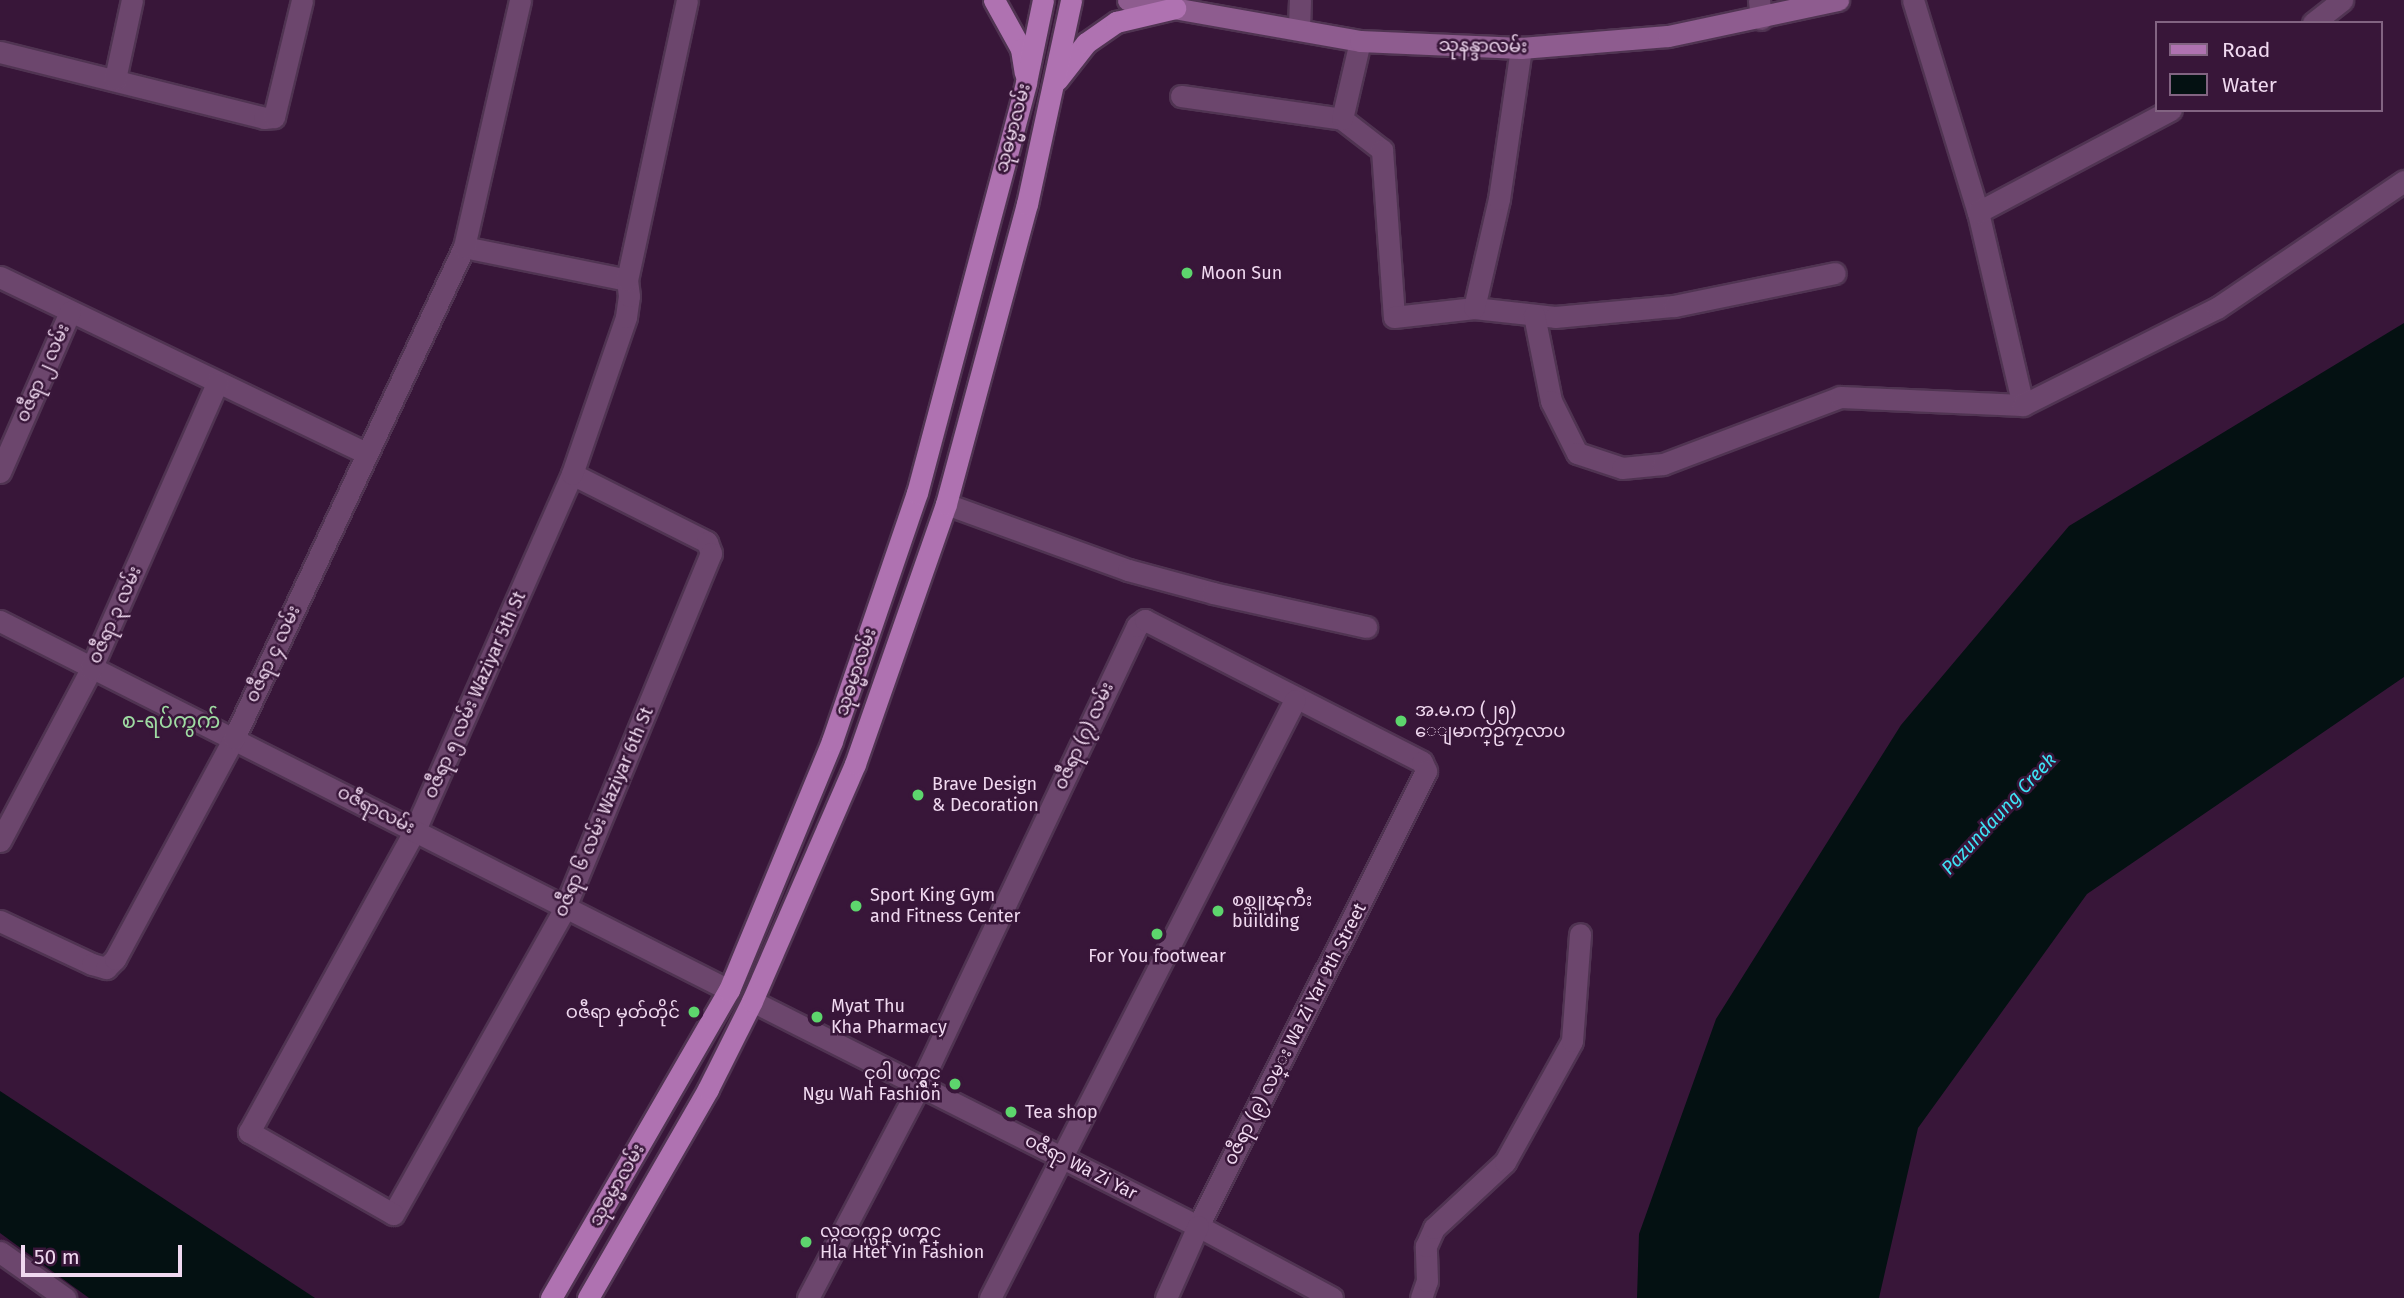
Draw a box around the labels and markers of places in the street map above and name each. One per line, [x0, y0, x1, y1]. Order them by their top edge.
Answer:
place label: Moon Sun [1201, 262, 1282, 284]
marker: Moon Sun [1179, 265, 1195, 281]
place label: အ.မ.က (၂၅) ေျမာက္ဥကၠလာပ [1415, 700, 1565, 742]
marker: အ.မ.က (၂၅) ေျမာက္ဥကၠလာပ [1393, 713, 1409, 729]
place label: Brave Design & Decoration [932, 774, 1039, 816]
marker: Brave Design & Decoration [910, 787, 926, 803]
place label: Sport King Gym and Fitness Center [870, 885, 1020, 928]
place label: စစ္သူၾကီး building [1232, 890, 1312, 932]
marker: Sport King Gym and Fitness Center [848, 898, 864, 914]
marker: စစ္သူၾကီး building [1210, 903, 1226, 919]
marker: For You footwear [1149, 926, 1165, 942]
place label: For You footwear [1088, 945, 1226, 967]
place label: Myat Thu Kha Pharmacy [831, 996, 947, 1038]
place label: ဝဇီရာ မှတ်တိုင် [566, 1001, 680, 1023]
marker: ဝဇီရာ မှတ်တိုင် [686, 1004, 702, 1020]
marker: Myat Thu Kha Pharmacy [809, 1009, 825, 1025]
place label: ငု၀ါ ဖက္ရွင္ Ngu Wah Fashion [802, 1063, 941, 1106]
marker: ငု၀ါ ဖက္ရွင္ Ngu Wah Fashion [947, 1076, 963, 1092]
place label: Tea shop [1025, 1101, 1098, 1123]
marker: Tea shop [1003, 1104, 1019, 1120]
place label: လွထက္ယဥ္ ဖက္ရွင္ Hla Htet Yin Fashion [820, 1221, 984, 1264]
marker: လွထက္ယဥ္ ဖက္ရွင္ Hla Htet Yin Fashion [798, 1234, 814, 1250]

